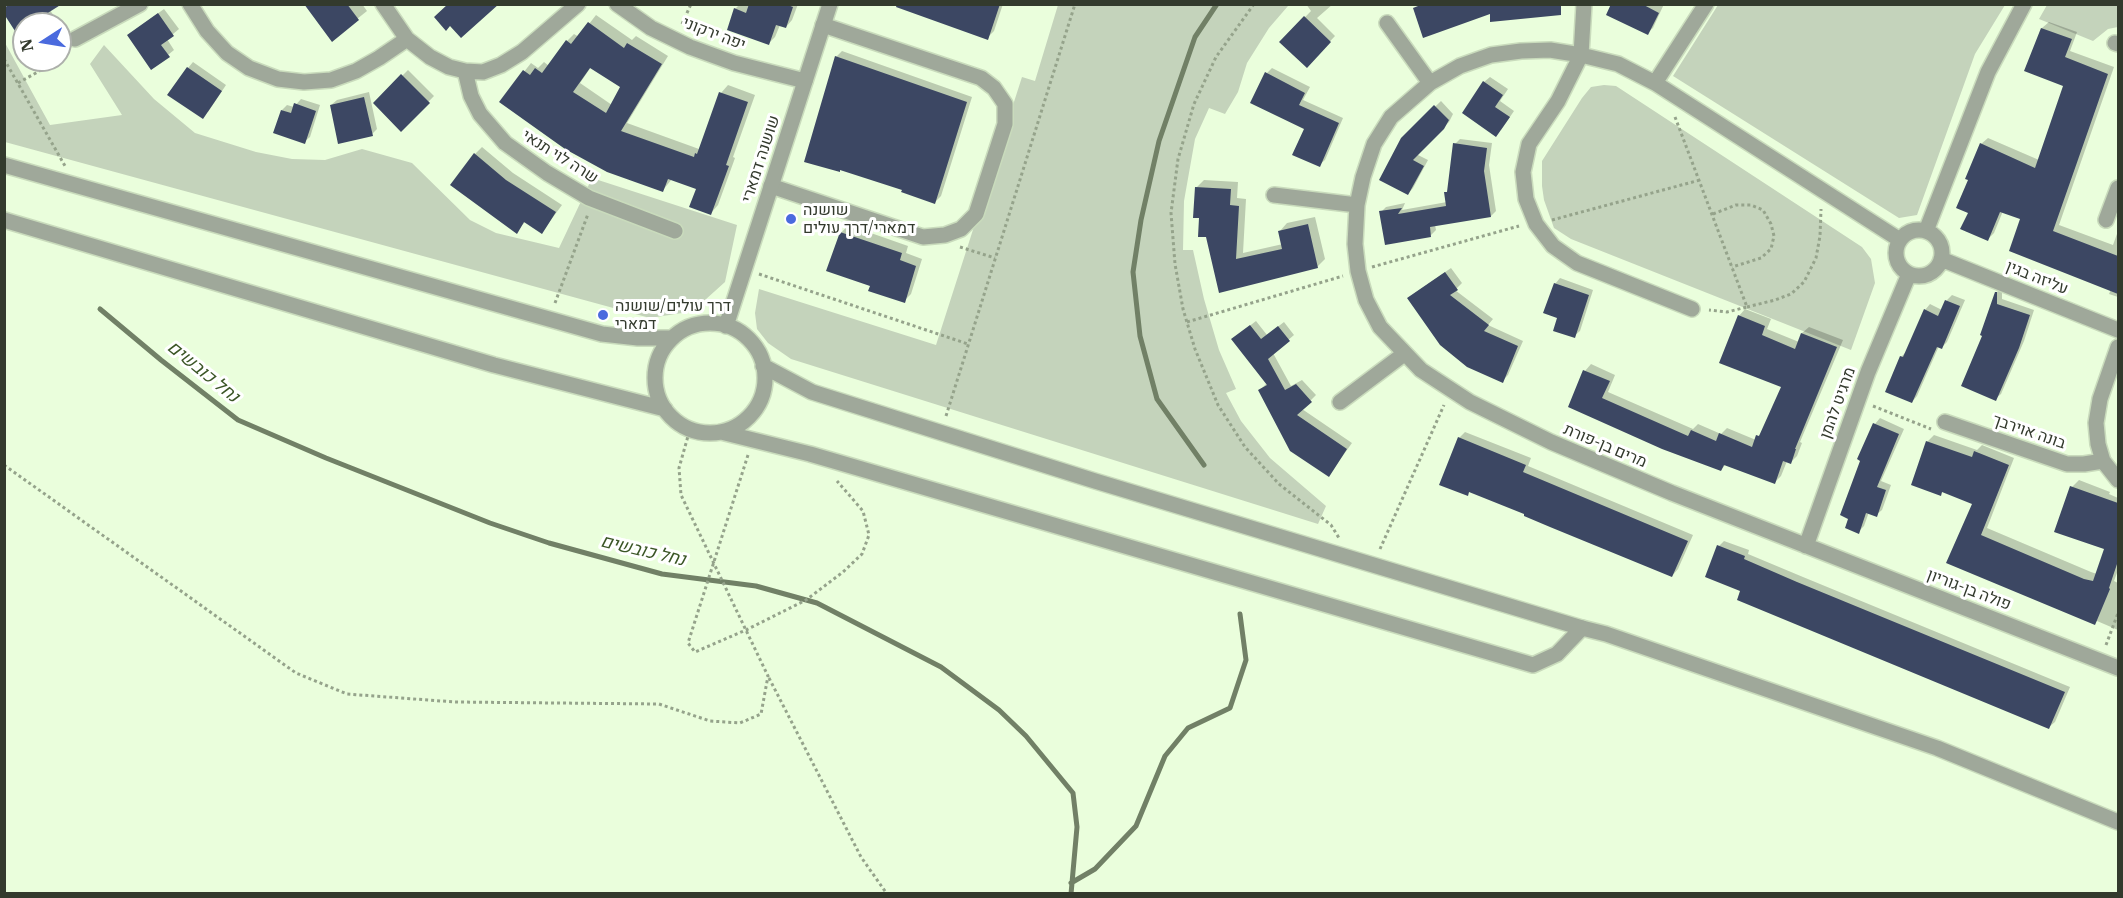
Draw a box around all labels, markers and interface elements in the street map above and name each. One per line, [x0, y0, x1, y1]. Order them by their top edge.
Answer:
north arrow [12, 12, 72, 72]
street label: יפה ירקוני [680, 13, 748, 55]
text: N [15, 37, 37, 54]
street label: שושנה דמארי [738, 113, 784, 205]
street label: שרה לוי תנאי [518, 126, 602, 188]
place label: שושנה דמארי/דרך עולים [803, 200, 915, 238]
marker: שושנה דמארי/דרך עולים [784, 212, 798, 226]
street label: עליזה בגין [2003, 257, 2071, 299]
place label: דרך עולים/שושנה דמארי [615, 296, 731, 334]
marker: דרך עולים/שושנה דמארי [596, 308, 610, 322]
water label: נחל כובשים [163, 337, 243, 407]
street label: מרגיט להמן [1816, 364, 1860, 442]
street label: בונה אוירבך [1990, 411, 2068, 453]
street label: מרים בן-פורת [1560, 420, 1650, 472]
water label: נחל כובשים [599, 531, 687, 571]
street label: פולה בן-גוריון [1924, 565, 2014, 615]

